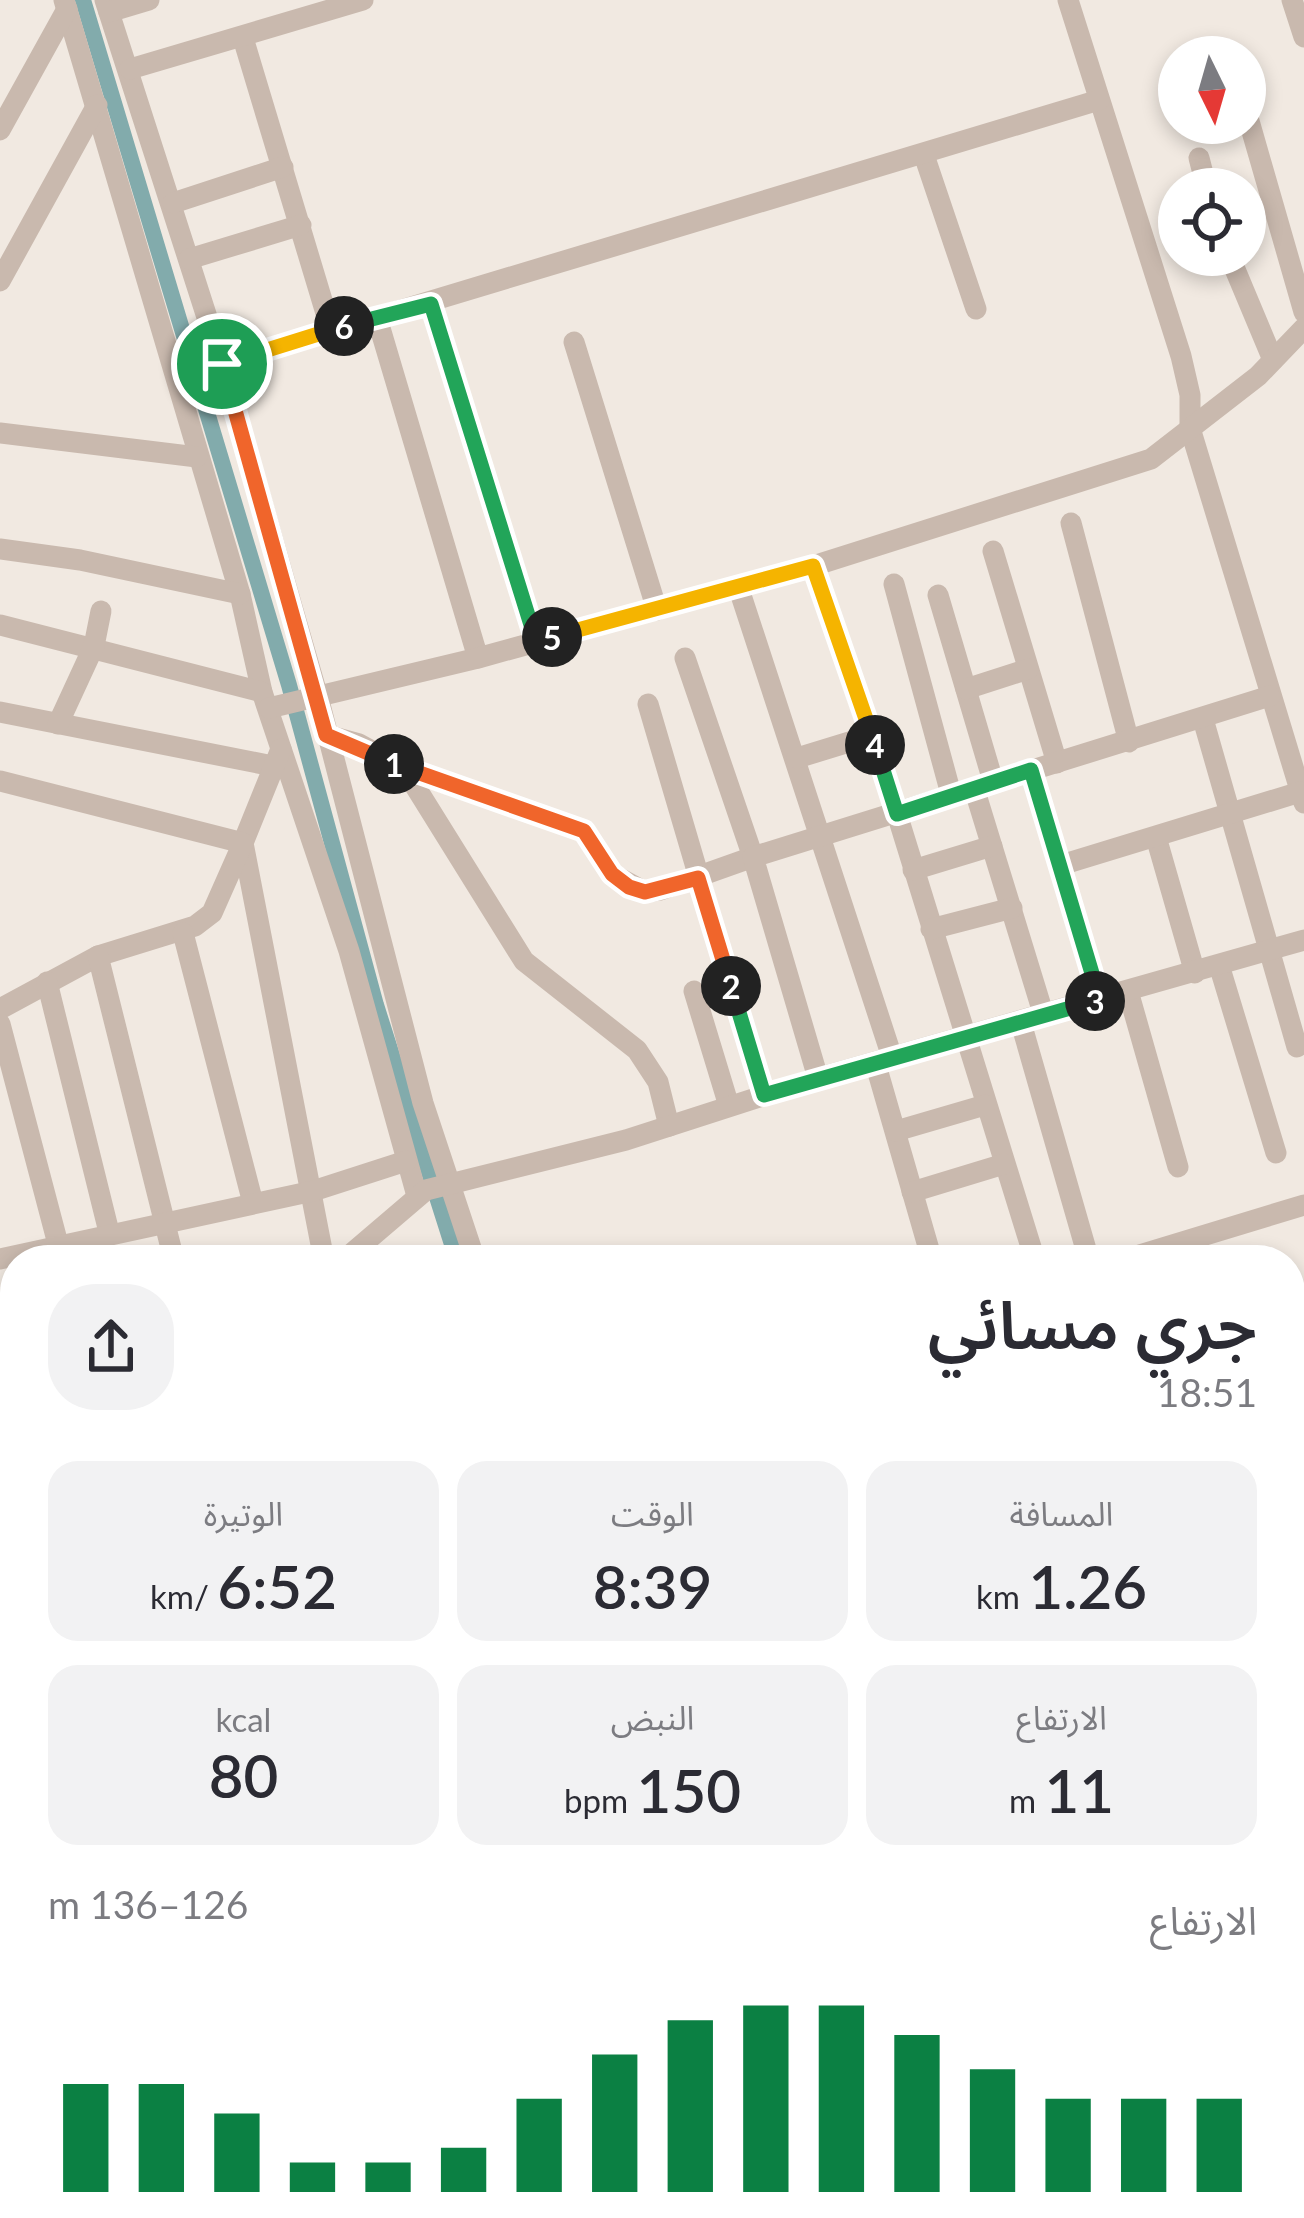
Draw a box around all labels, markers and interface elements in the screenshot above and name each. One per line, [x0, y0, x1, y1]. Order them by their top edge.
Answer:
north arrow [1158, 36, 1266, 144]
map controls [1158, 36, 1266, 276]
button: locate [1158, 168, 1266, 276]
pin: 6 [314, 296, 374, 356]
text: 6 [334, 306, 354, 346]
pin [171, 313, 273, 415]
icon: arrive [189, 331, 255, 397]
pin: 5 [522, 607, 582, 667]
text: 5 [542, 617, 562, 657]
pin: 4 [845, 715, 905, 775]
text: 4 [865, 725, 885, 765]
pin: 1 [364, 734, 424, 794]
text: 1 [384, 744, 404, 784]
pin: 2 [701, 956, 761, 1016]
text: 2 [721, 966, 741, 1006]
pin: 3 [1065, 971, 1125, 1031]
text: 3 [1085, 981, 1105, 1021]
button: share [48, 1284, 174, 1410]
text: جري مسائي [928, 1284, 1257, 1363]
text: 18:51 [1157, 1369, 1257, 1415]
text: الوتيرة [204, 1493, 283, 1533]
text: الوقت [611, 1493, 694, 1533]
text: المسافة [1010, 1493, 1113, 1533]
text: 6:52 [217, 1550, 337, 1622]
text: 8:39 [593, 1550, 712, 1622]
text: 1.26 [1028, 1550, 1147, 1622]
text: /km [150, 1576, 217, 1616]
text: km [976, 1576, 1028, 1616]
text: النبض [611, 1697, 694, 1737]
text: الارتفاع [1016, 1697, 1107, 1737]
text: kcal [216, 1699, 271, 1739]
text: 80 [209, 1739, 278, 1811]
text: 150 [637, 1754, 741, 1826]
text: 11 [1045, 1754, 1114, 1826]
text: bpm [564, 1780, 637, 1820]
text: m [1009, 1780, 1045, 1820]
text: 126–136 m [48, 1881, 248, 1927]
text: الارتفاع [1150, 1897, 1257, 1943]

